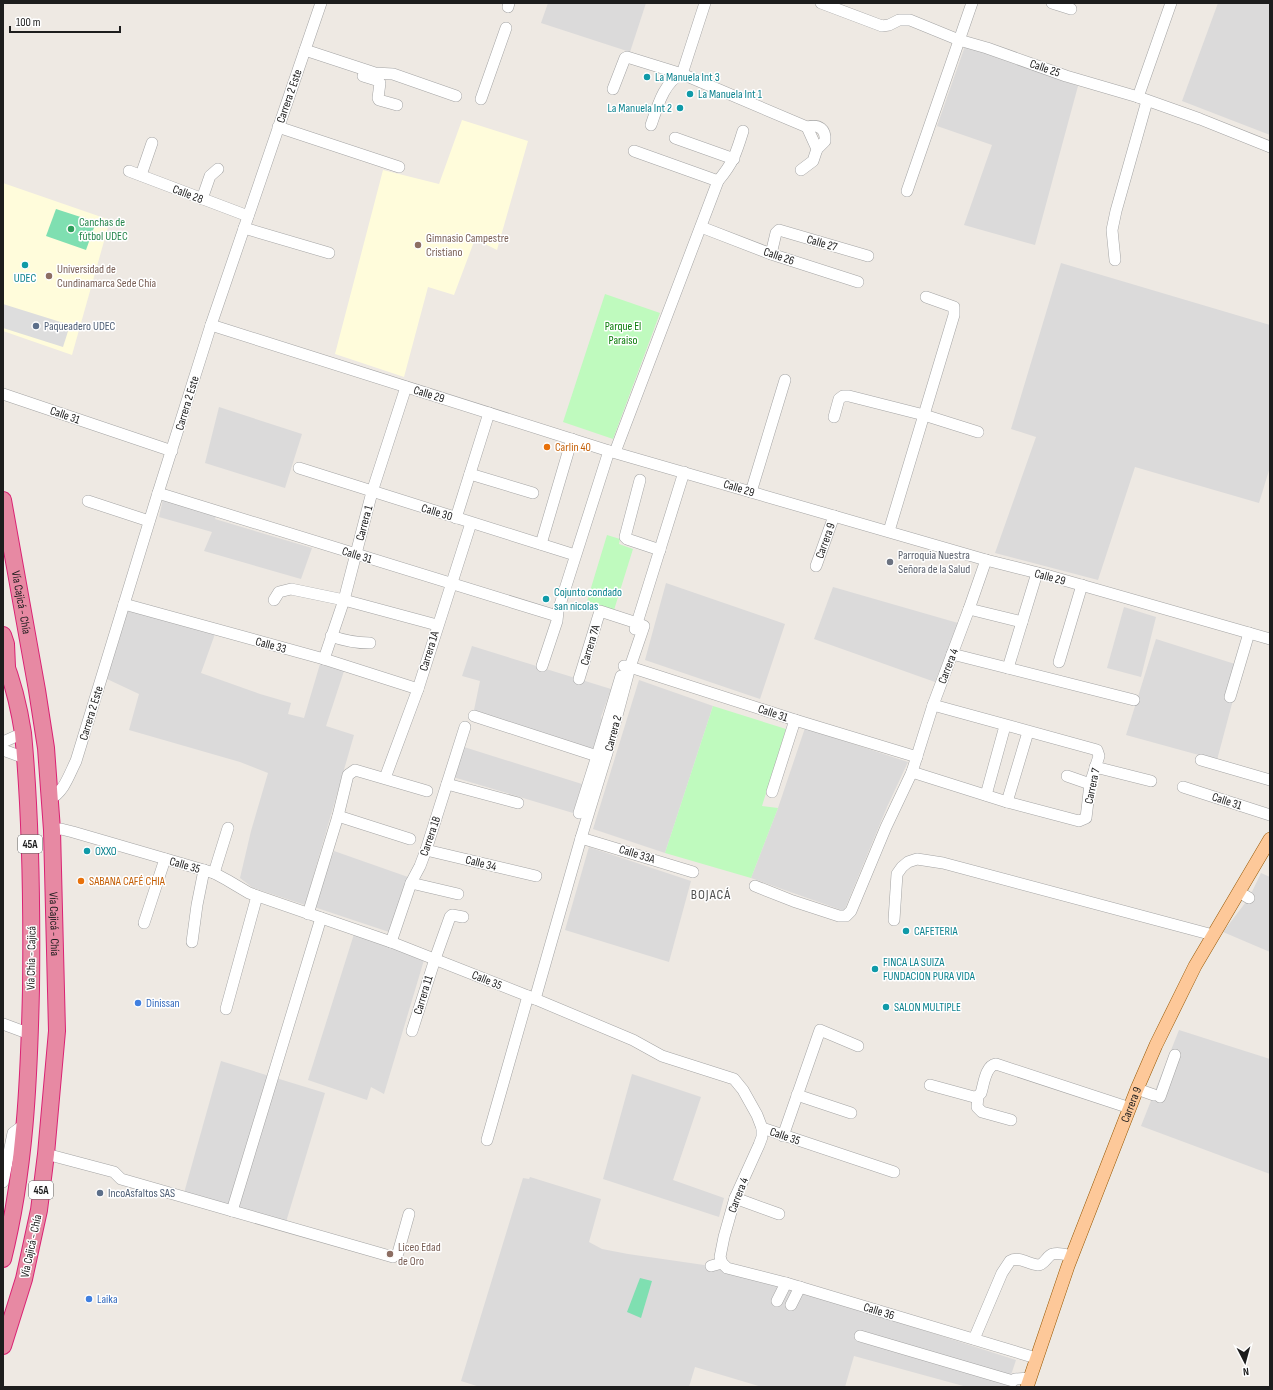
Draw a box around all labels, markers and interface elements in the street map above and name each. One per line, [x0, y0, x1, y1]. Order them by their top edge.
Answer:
scale bar [10, 8, 120, 34]
text: 100 m [16, 15, 41, 30]
street label: Calle 25 [1028, 56, 1062, 81]
street label: Carrera 2 Este [273, 67, 306, 125]
place label: La Manuela Int 3 [655, 70, 720, 85]
marker: La Manuela Int 3 [642, 72, 652, 82]
place label: La Manuela Int 1 [698, 87, 763, 102]
marker: La Manuela Int 1 [685, 89, 695, 99]
place label: La Manuela Int 2 [607, 101, 672, 116]
marker: La Manuela Int 2 [675, 103, 685, 113]
street label: Calle 28 [170, 182, 205, 207]
place label: Canchas de fútbol UDEC [79, 215, 128, 244]
marker: Canchas de fútbol UDEC [66, 224, 76, 234]
place label: Gimnasio Campestre Cristiano [426, 231, 509, 260]
street label: Calle 27 [805, 232, 839, 255]
marker: Gimnasio Campestre Cristiano [413, 240, 423, 250]
street label: Calle 26 [761, 244, 796, 269]
marker: UDEC [20, 260, 30, 270]
place label: Universidad de Cundinamarca Sede Chía [57, 262, 157, 291]
place label: UDEC [14, 271, 36, 286]
marker: Universidad de Cundinamarca Sede Chía [44, 271, 54, 281]
place label: Paqueadero UDEC [44, 319, 116, 334]
park label: Parque El Paraiso [605, 319, 641, 348]
marker: Paqueadero UDEC [31, 321, 41, 331]
street label: Carrera 2 Este [172, 374, 203, 432]
street label: Calle 29 [412, 383, 446, 406]
street label: Calle 31 [48, 403, 83, 428]
place label: Carlin 40 [555, 440, 591, 455]
marker: Carlin 40 [542, 442, 552, 452]
street label: Calle 29 [722, 477, 756, 500]
street label: Calle 30 [419, 501, 454, 524]
street label: Carrera 1 [353, 503, 377, 542]
street label: Carrera 9 [812, 521, 839, 561]
street label: Calle 31 [340, 544, 374, 567]
place label: Parroquia Nuestra Señora de la Salud [898, 548, 970, 577]
marker: Parroquia Nuestra Señora de la Salud [885, 557, 895, 567]
street label: Calle 29 [1033, 566, 1067, 589]
street label: Vía Cajicá - Chía [8, 570, 34, 636]
place label: Cojunto condado san nicolas [554, 585, 622, 614]
marker: Cojunto condado san nicolas [541, 594, 551, 604]
street label: Carrera 7A [577, 622, 604, 667]
street label: Carrera 1A [416, 629, 443, 673]
street label: Calle 33 [254, 634, 288, 657]
street label: Carrera 4 [935, 646, 962, 686]
street label: Carrera 2 Este [76, 684, 107, 742]
street label: Calle 31 [756, 702, 790, 726]
street label: Carrera 2 [602, 714, 625, 753]
street label: Carrera 7 [1081, 767, 1104, 805]
street label: Calle 31 [1210, 790, 1244, 814]
street label: Carrera 1B [417, 814, 444, 858]
road number: 45A [18, 835, 42, 853]
street label: Calle 33A [617, 842, 657, 867]
place label: OXXO [95, 844, 117, 859]
marker: OXXO [82, 846, 92, 856]
street label: Calle 34 [464, 852, 498, 875]
street label: Calle 35 [168, 854, 202, 877]
place label: SABANA CAFÉ CHIA [89, 874, 166, 889]
marker: SABANA CAFÉ CHIA [76, 876, 86, 886]
district label: BOJACÁ [691, 886, 731, 903]
street label: Vía Cajicá - Chía [46, 892, 62, 957]
place label: CAFETERIA [914, 924, 958, 939]
street label: Vía Chía - Cajicá [23, 925, 40, 990]
marker: CAFETERIA [901, 926, 911, 936]
place label: FINCA LA SUIZA FUNDACION PURA VIDA [883, 955, 976, 984]
marker: FINCA LA SUIZA FUNDACION PURA VIDA [870, 964, 880, 974]
street label: Calle 35 [470, 968, 504, 993]
street label: Carrera 11 [410, 973, 437, 1016]
place label: Dinissan [146, 996, 180, 1011]
marker: Dinissan [133, 998, 143, 1008]
place label: SALON MULTIPLE [894, 1000, 961, 1015]
marker: SALON MULTIPLE [881, 1002, 891, 1012]
street label: Carrera 9 [1118, 1085, 1145, 1125]
street label: Calle 35 [768, 1124, 802, 1149]
street label: Carrera 4 [725, 1175, 752, 1215]
road number: 45A [29, 1181, 53, 1199]
place label: IncoAsfaltos SAS [108, 1186, 175, 1201]
marker: IncoAsfaltos SAS [95, 1188, 105, 1198]
street label: Vía Cajicá - Chía [17, 1213, 46, 1279]
place label: Liceo Edad de Oro [398, 1240, 441, 1269]
marker: Liceo Edad de Oro [385, 1249, 395, 1259]
place label: Laika [97, 1292, 118, 1307]
marker: Laika [84, 1294, 94, 1304]
street label: Calle 36 [861, 1300, 896, 1323]
north arrow [1225, 1342, 1265, 1382]
text: N [1242, 1365, 1250, 1378]

